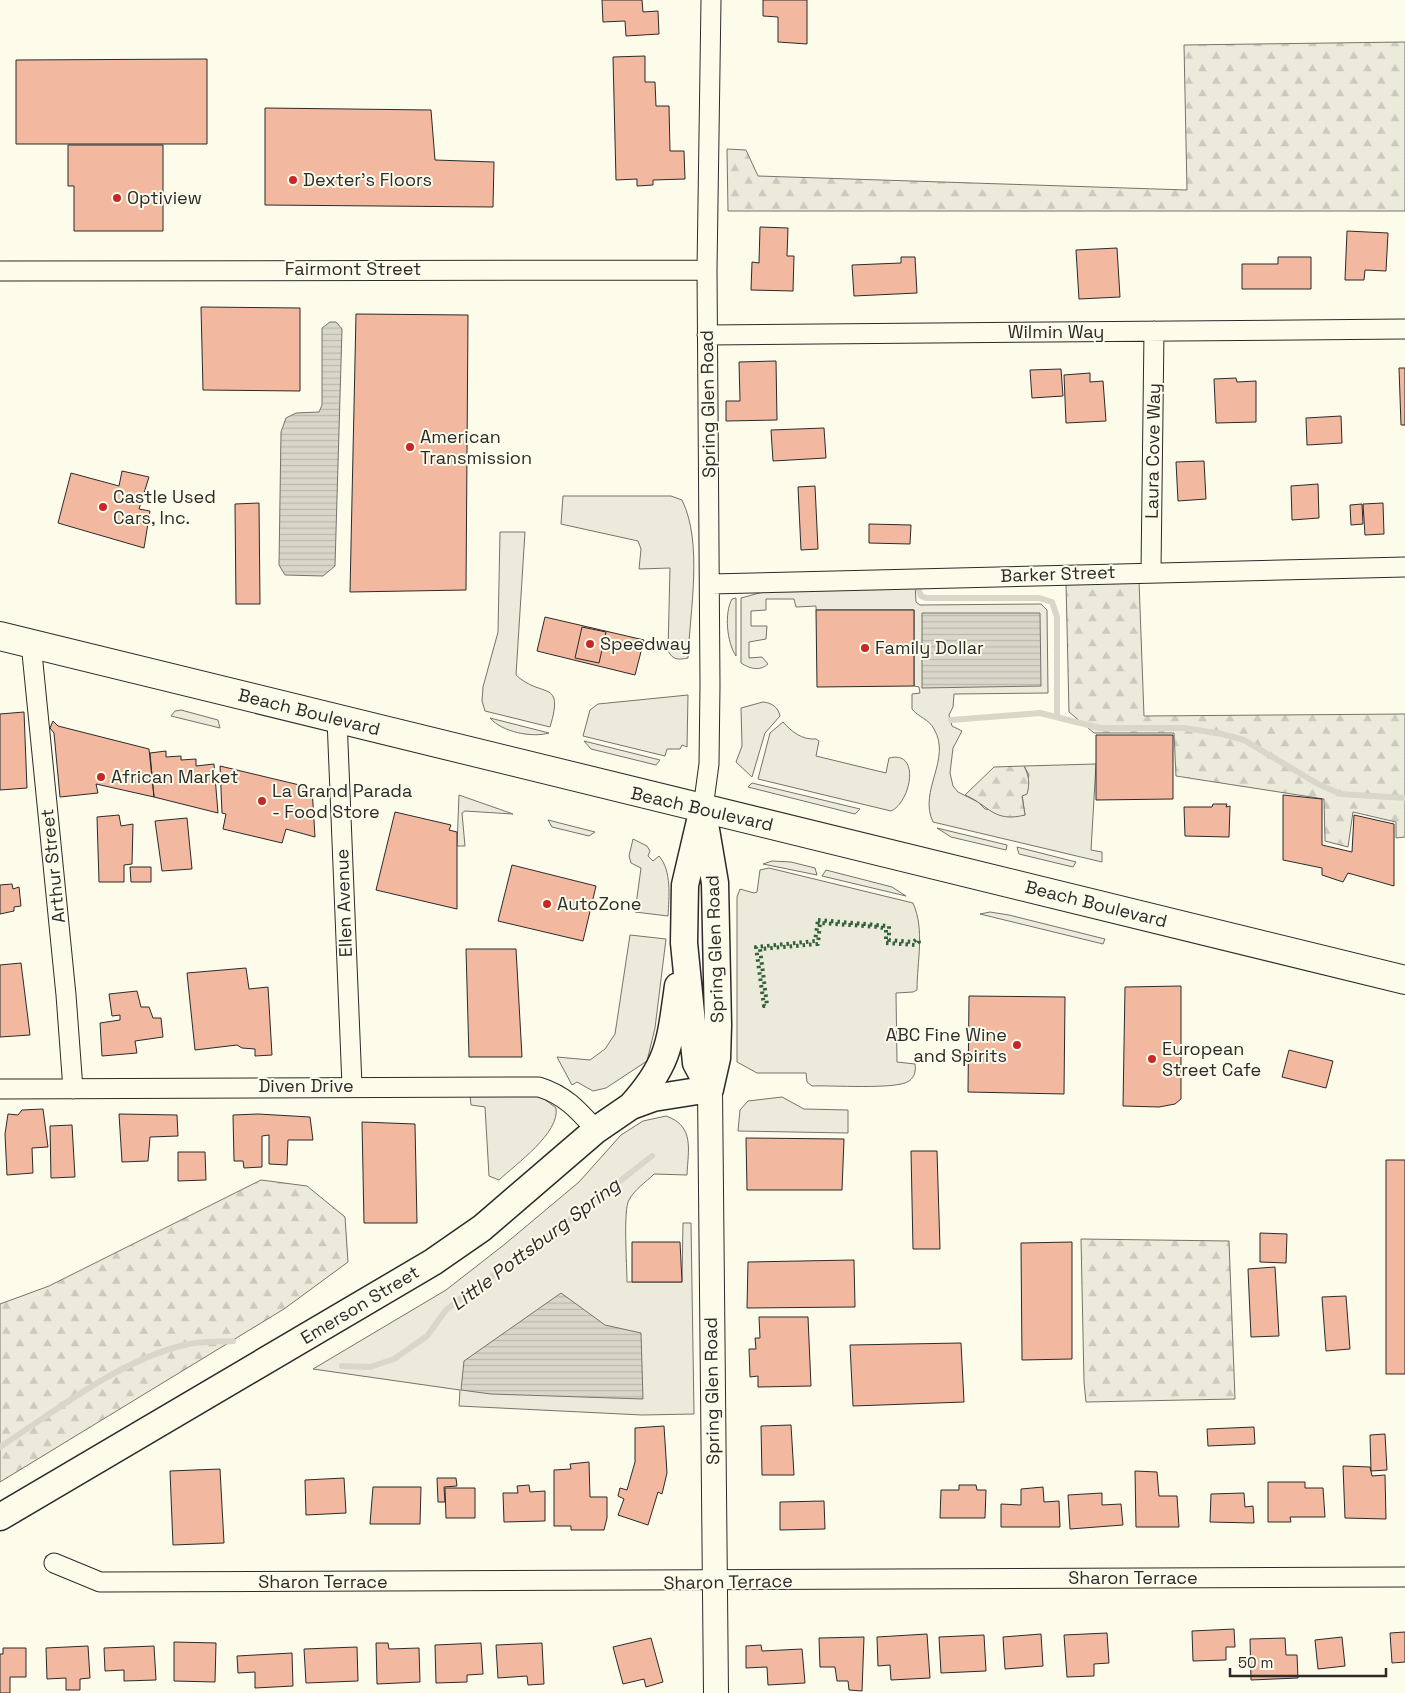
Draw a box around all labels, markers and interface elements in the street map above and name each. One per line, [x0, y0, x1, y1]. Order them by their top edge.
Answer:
place label: Dexter's Floors [303, 168, 432, 191]
marker: Dexter's Floors [287, 174, 299, 186]
place label: Optiview [127, 186, 202, 209]
marker: Optiview [111, 192, 123, 204]
street label: Fairmont Street [285, 257, 421, 280]
street label: Wilmin Way [1008, 320, 1104, 343]
street label: Spring Glen Road [695, 330, 720, 478]
street label: Laura Cove Way [1140, 383, 1165, 519]
place label: American Transmission [420, 425, 532, 469]
marker: American Transmission [404, 441, 416, 453]
place label: Castle Used Cars, Inc. [113, 485, 216, 529]
marker: Castle Used Cars, Inc. [97, 501, 109, 513]
street label: Barker Street [1000, 560, 1116, 587]
place label: Speedway [600, 632, 691, 655]
place label: Family Dollar [875, 636, 984, 659]
marker: Speedway [584, 638, 596, 650]
marker: Family Dollar [859, 642, 871, 654]
street label: Beach Boulevard [236, 683, 383, 740]
place label: African Market [111, 765, 238, 788]
marker: African Market [95, 771, 107, 783]
place label: La Grand Parada - Food Store [272, 779, 412, 823]
street label: Beach Boulevard [629, 781, 776, 836]
marker: La Grand Parada - Food Store [256, 795, 268, 807]
street label: Arthur Street [35, 808, 70, 924]
street label: Ellen Avenue [330, 848, 357, 958]
street label: Spring Glen Road [700, 875, 729, 1023]
street label: Beach Boulevard [1023, 875, 1170, 932]
place label: AutoZone [557, 892, 641, 915]
marker: AutoZone [541, 898, 553, 910]
place label: ABC Fine Wine and Spirits [885, 1023, 1007, 1067]
place label: European Street Cafe [1162, 1037, 1261, 1081]
marker: ABC Fine Wine and Spirits [1011, 1039, 1023, 1051]
marker: European Street Cafe [1146, 1053, 1158, 1065]
street label: Diven Drive [258, 1074, 354, 1097]
water label: Little Pottsburg Spring [446, 1172, 626, 1316]
street label: Emerson Street [296, 1260, 423, 1349]
street label: Spring Glen Road [699, 1317, 724, 1465]
street label: Sharon Terrace [1068, 1566, 1198, 1589]
street label: Sharon Terrace [663, 1569, 793, 1594]
street label: Sharon Terrace [258, 1570, 388, 1593]
scale bar [1230, 1646, 1386, 1678]
text: 50 m [1238, 1653, 1273, 1672]

